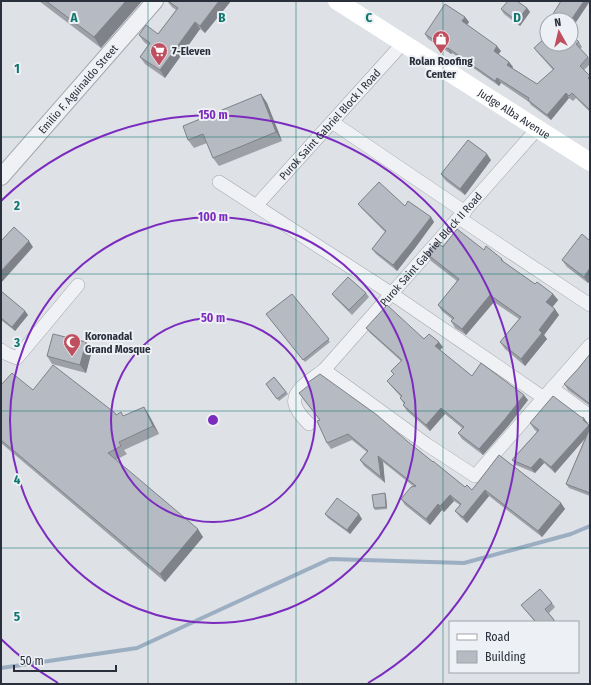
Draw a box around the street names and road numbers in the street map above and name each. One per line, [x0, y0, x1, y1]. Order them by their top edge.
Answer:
street label: Emilio F. Aguinaldo Street [36, 41, 121, 136]
street label: Purok Saint Gabriel Block I Road [276, 66, 383, 182]
street label: Judge Alba Avenue [476, 86, 553, 142]
street label: Purok Saint Gabriel Block II Road [377, 190, 485, 309]

